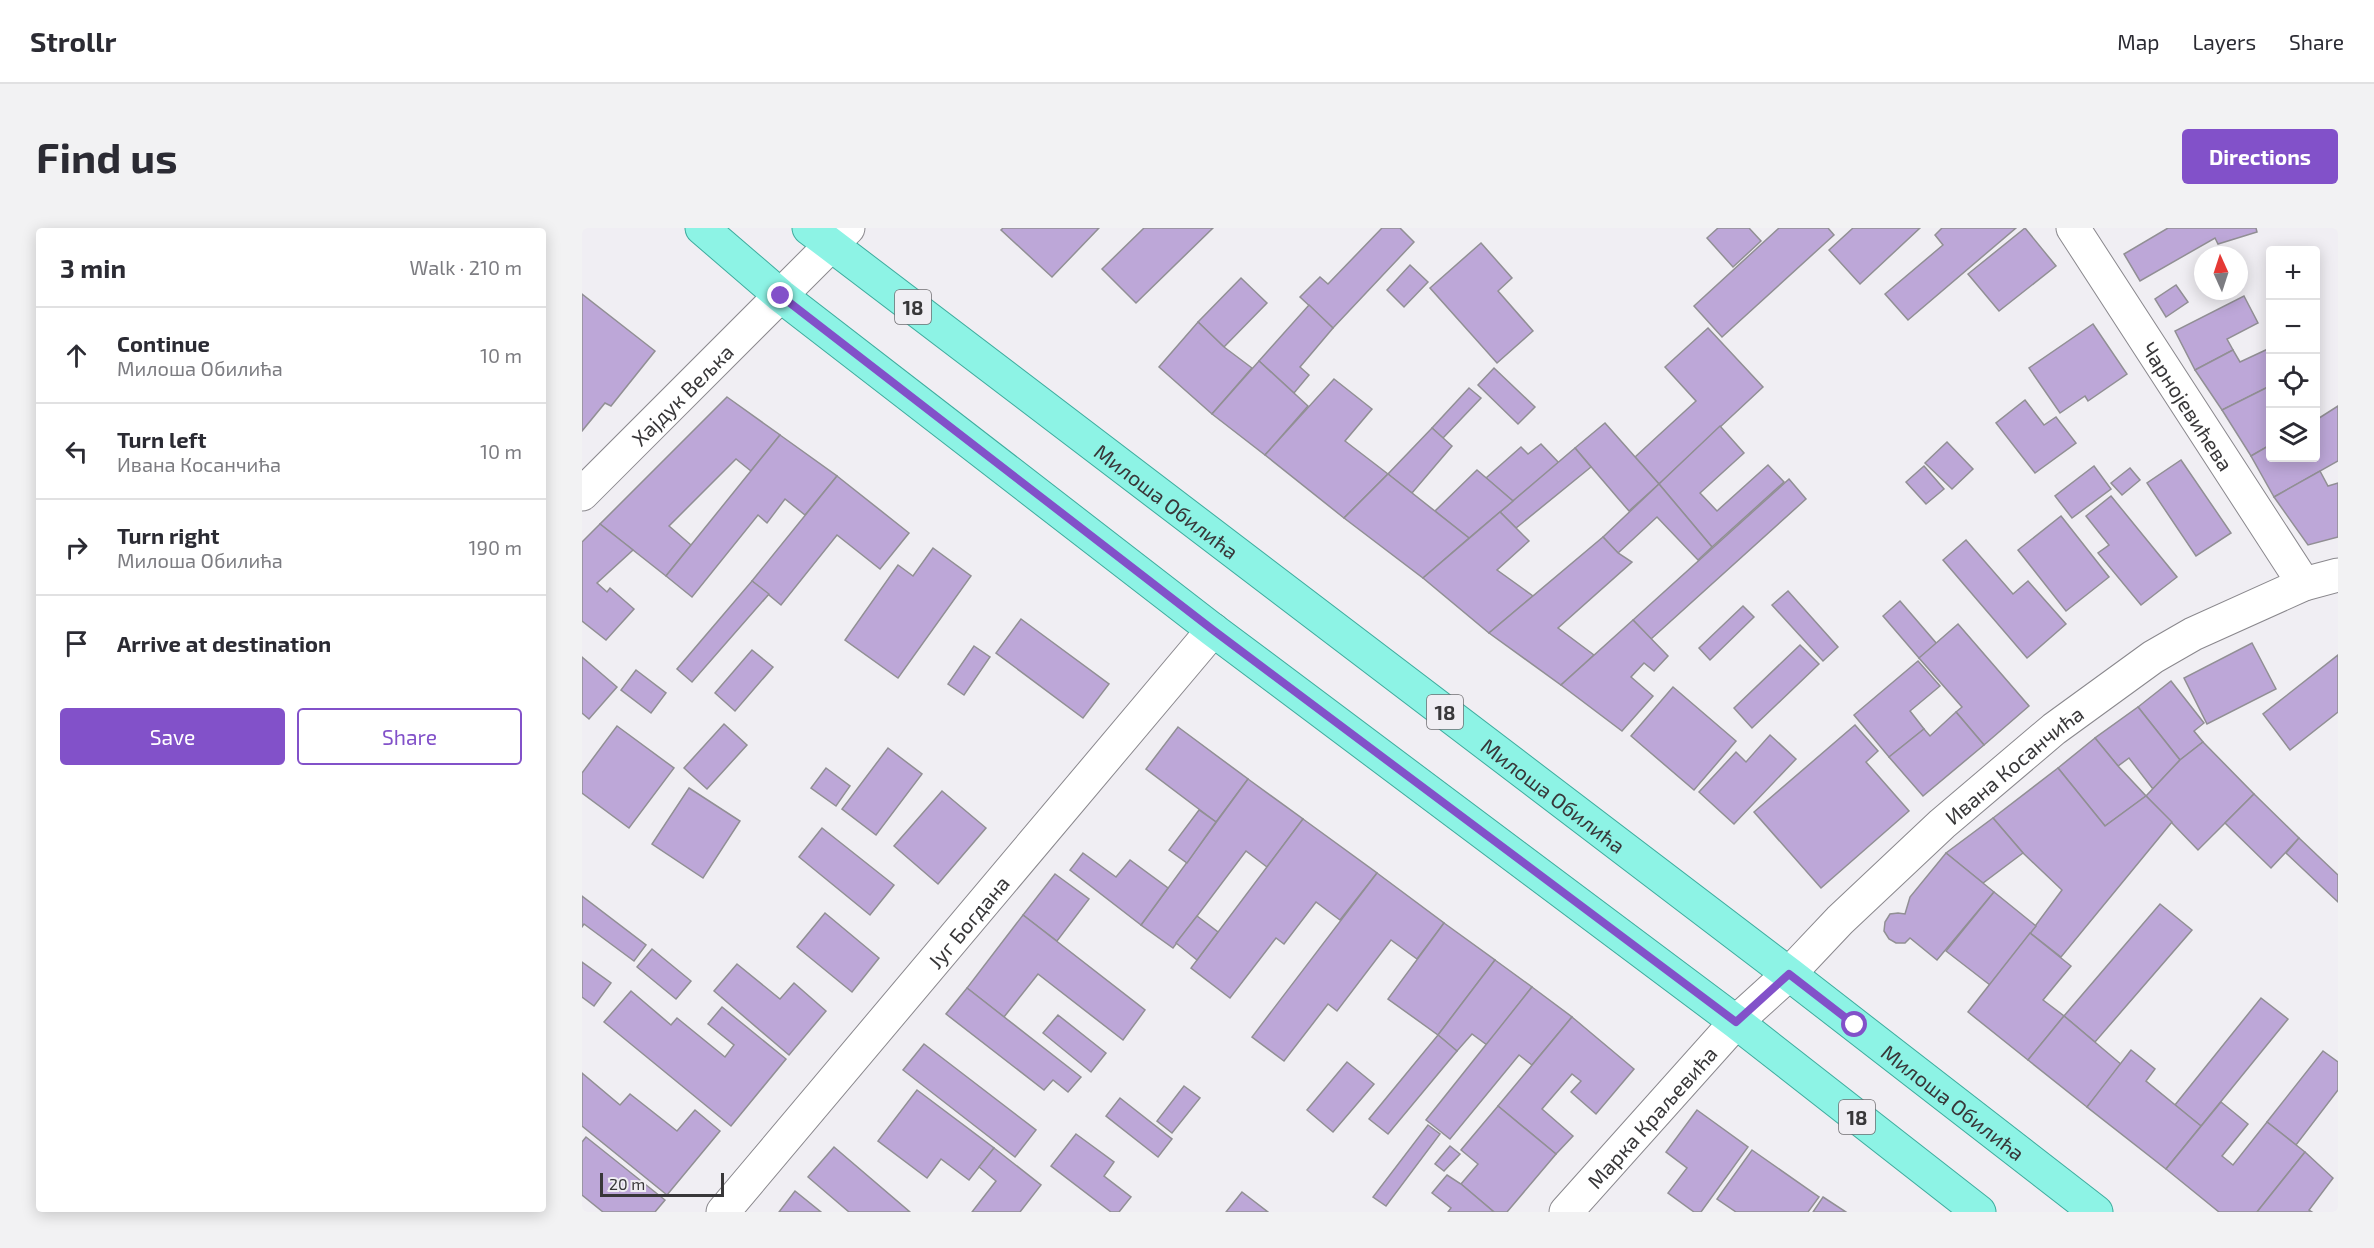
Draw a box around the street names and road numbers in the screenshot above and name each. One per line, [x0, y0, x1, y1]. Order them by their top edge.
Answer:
road number: 18 [895, 290, 931, 324]
street label: Чарнојевићева [2137, 337, 2239, 475]
street label: Хајдук Вељка [626, 338, 738, 450]
street label: Милоша Обилића [1090, 438, 1244, 563]
road number: 18 [1427, 695, 1463, 729]
street label: Ивана Косанчића [1939, 700, 2088, 829]
street label: Милоша Обилића [1477, 732, 1631, 858]
street label: Југ Богдана [922, 870, 1014, 973]
street label: Милоша Обилића [1877, 1038, 2030, 1165]
street label: Марка Краљевића [1581, 1040, 1721, 1193]
road number: 18 [1839, 1100, 1875, 1134]

